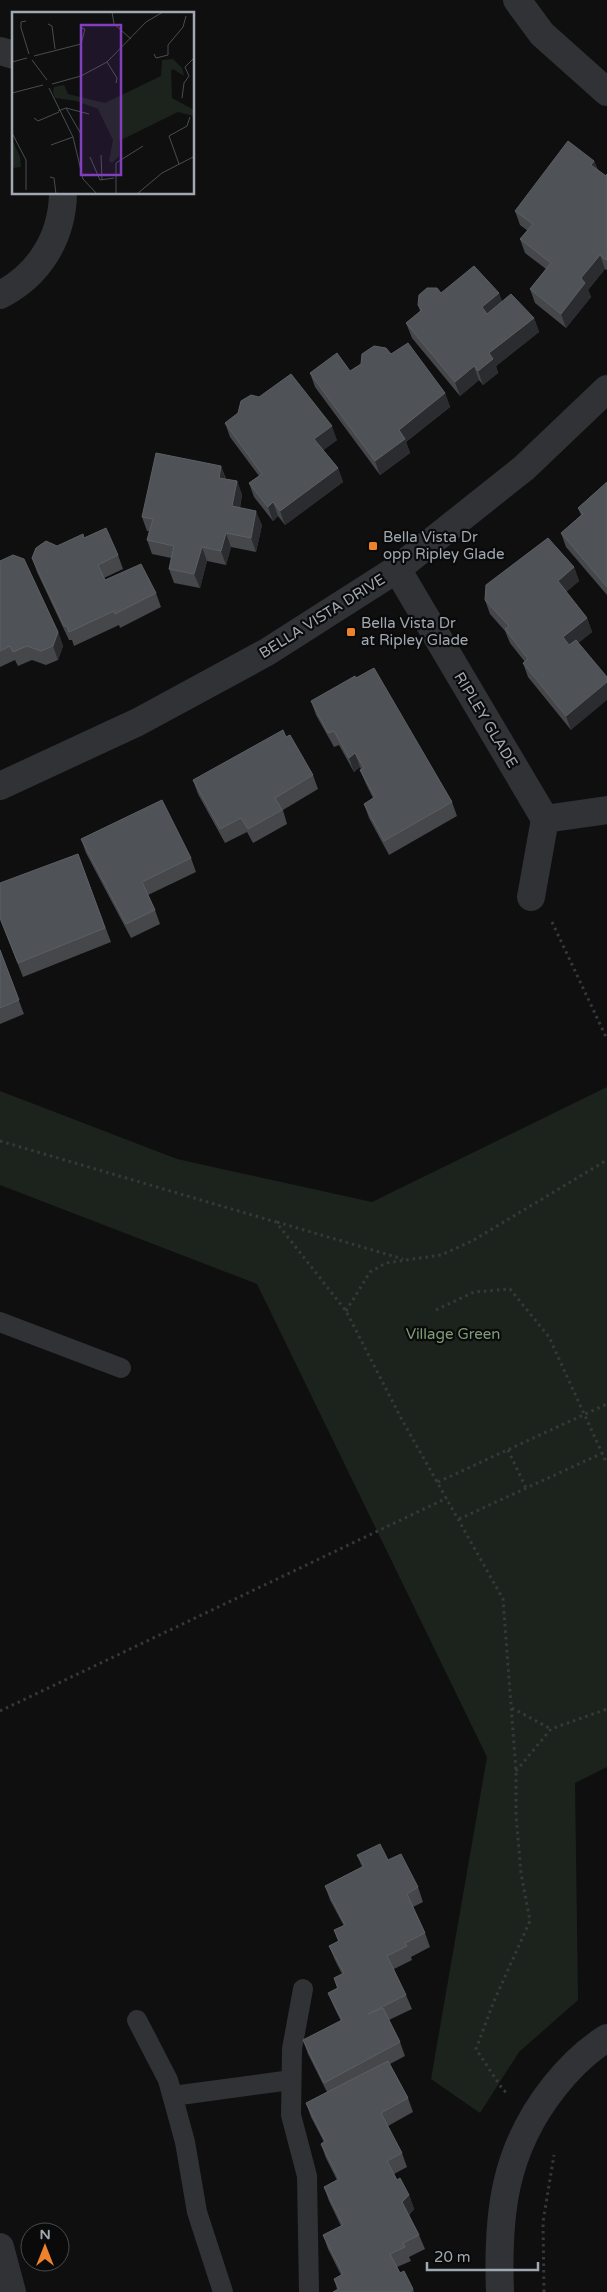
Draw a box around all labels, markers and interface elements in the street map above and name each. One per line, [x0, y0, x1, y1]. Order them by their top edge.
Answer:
inset map [12, 12, 195, 195]
place label: Bella Vista Dr opp Ripley Glade [383, 528, 504, 563]
marker: Bella Vista Dr opp Ripley Glade [367, 540, 379, 552]
street label: BELLA VISTA DRIVE [256, 570, 388, 662]
place label: Bella Vista Dr at Ripley Glade [361, 614, 468, 649]
marker: Bella Vista Dr at Ripley Glade [345, 626, 357, 638]
street label: RIPLEY GLADE [450, 669, 522, 771]
park label: Village Green [406, 1325, 500, 1343]
north arrow [20, 2222, 70, 2272]
text: N [39, 2226, 51, 2243]
scale bar [427, 2240, 538, 2272]
text: 20 m [434, 2248, 471, 2266]

